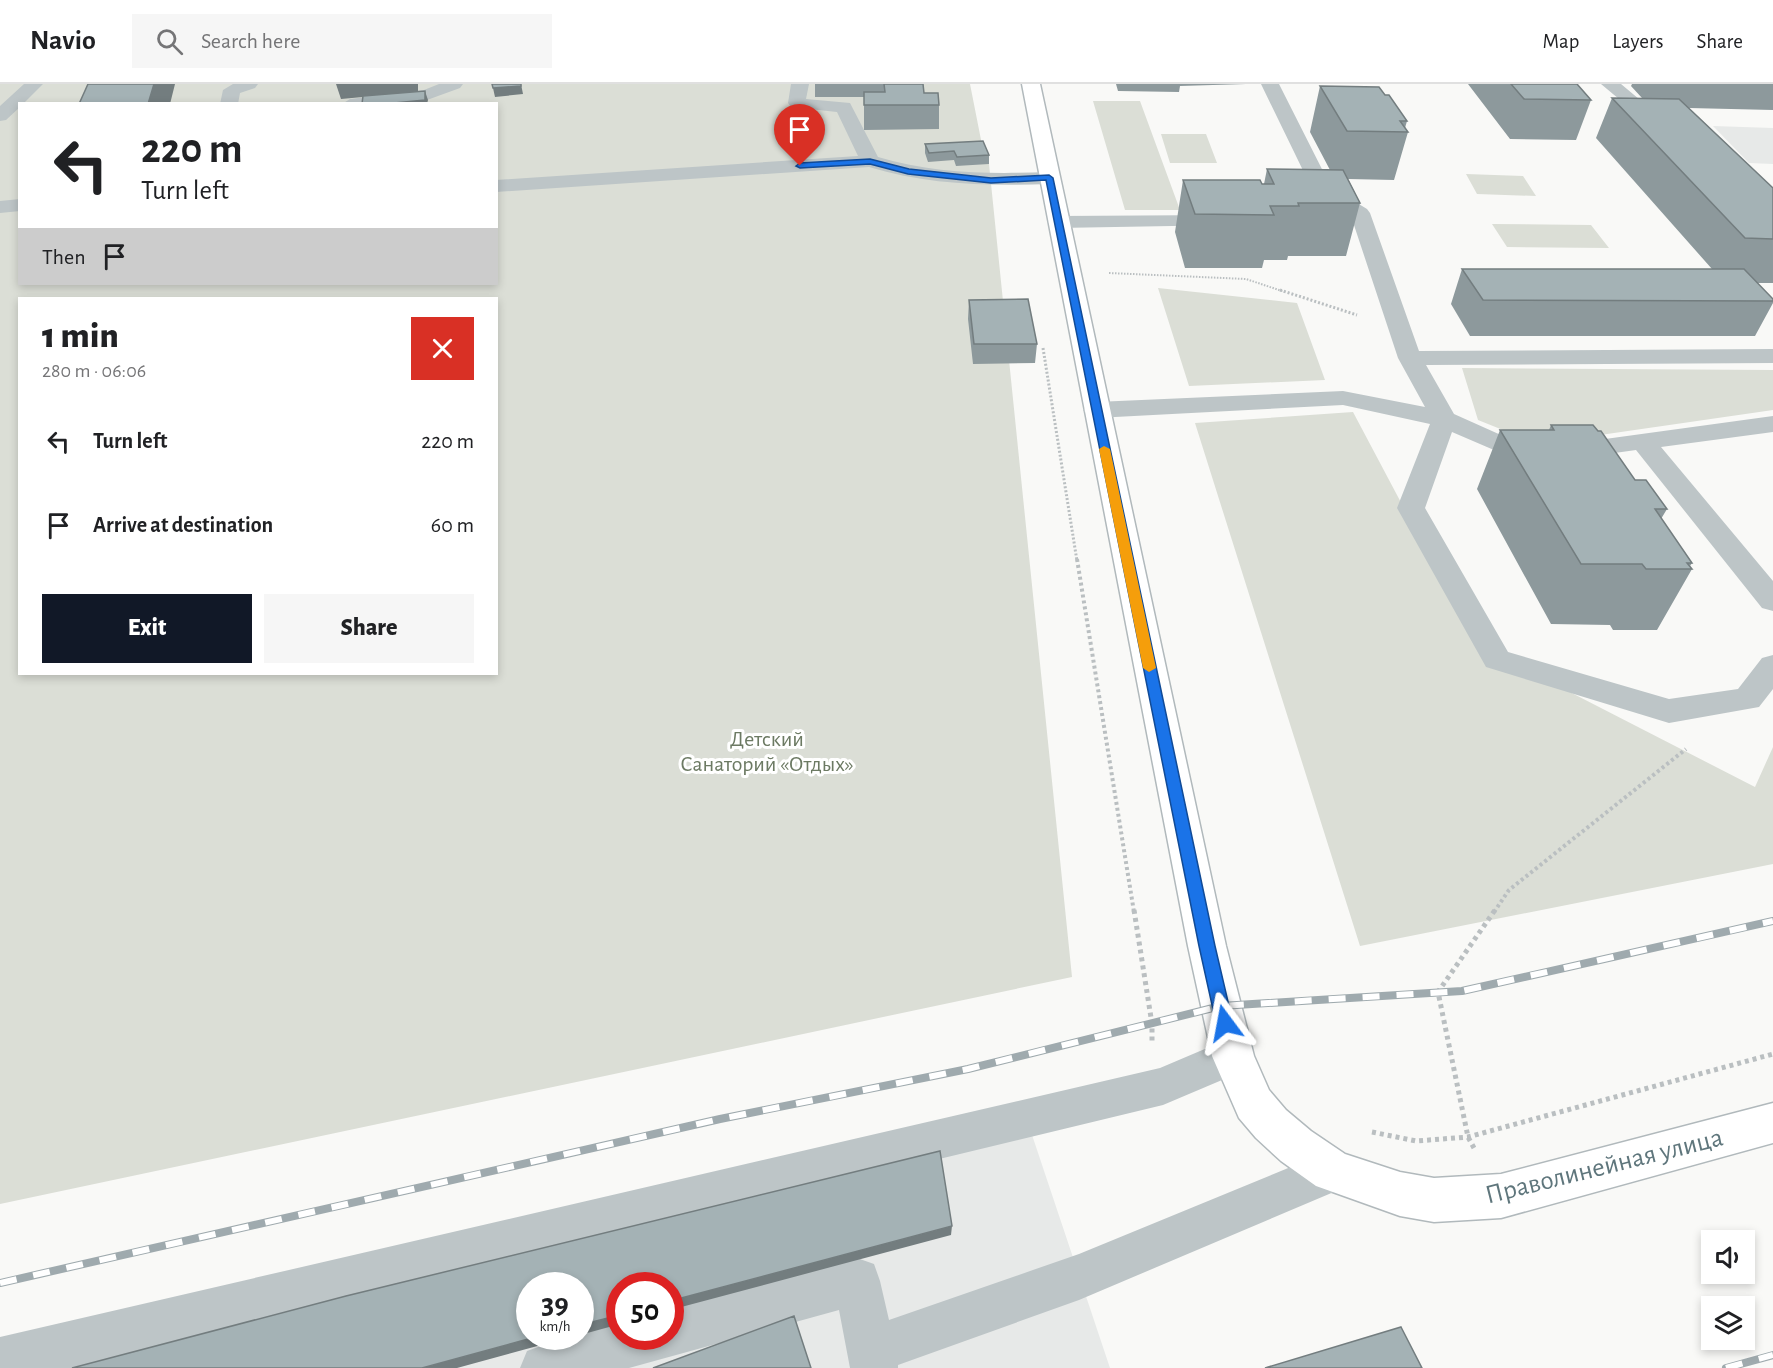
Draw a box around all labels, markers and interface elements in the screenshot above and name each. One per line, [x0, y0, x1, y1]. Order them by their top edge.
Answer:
search box [132, 14, 552, 68]
icon: search [153, 25, 186, 58]
text: Navio [30, 27, 96, 55]
text: Search here [201, 30, 300, 52]
text: Map [1543, 31, 1579, 52]
text: Layers [1612, 31, 1663, 52]
text: Share [1696, 31, 1743, 52]
pin [774, 104, 825, 166]
icon: arrive [783, 113, 816, 146]
icon: left [42, 126, 120, 204]
text: 220 m [141, 128, 243, 170]
text: Turn left [141, 177, 229, 204]
icon: arrive [98, 240, 131, 273]
text: Then [42, 246, 86, 268]
button: close [411, 317, 474, 380]
text: 1 min [42, 318, 119, 354]
text: 280 m · 06:06 [42, 361, 146, 381]
icon: left [42, 425, 75, 458]
text: Turn left [93, 430, 167, 452]
text: 220 m [421, 430, 474, 452]
icon: arrive [42, 509, 75, 542]
text: Arrive at destination [93, 514, 273, 536]
text: 60 m [431, 514, 474, 536]
button: Exit [42, 594, 252, 663]
button: Share [264, 594, 474, 663]
park label: Детский Санаторий «Отдых» [680, 728, 854, 775]
position arrow [1193, 991, 1257, 1055]
street label: Праволинейная улица [1482, 1123, 1726, 1210]
map controls [1701, 1230, 1755, 1350]
button: sound [1701, 1230, 1755, 1284]
speed limit sign: 50 [606, 1272, 684, 1350]
text: 39 [541, 1289, 569, 1319]
button: layers [1701, 1296, 1755, 1350]
text: km/h [540, 1319, 570, 1334]

